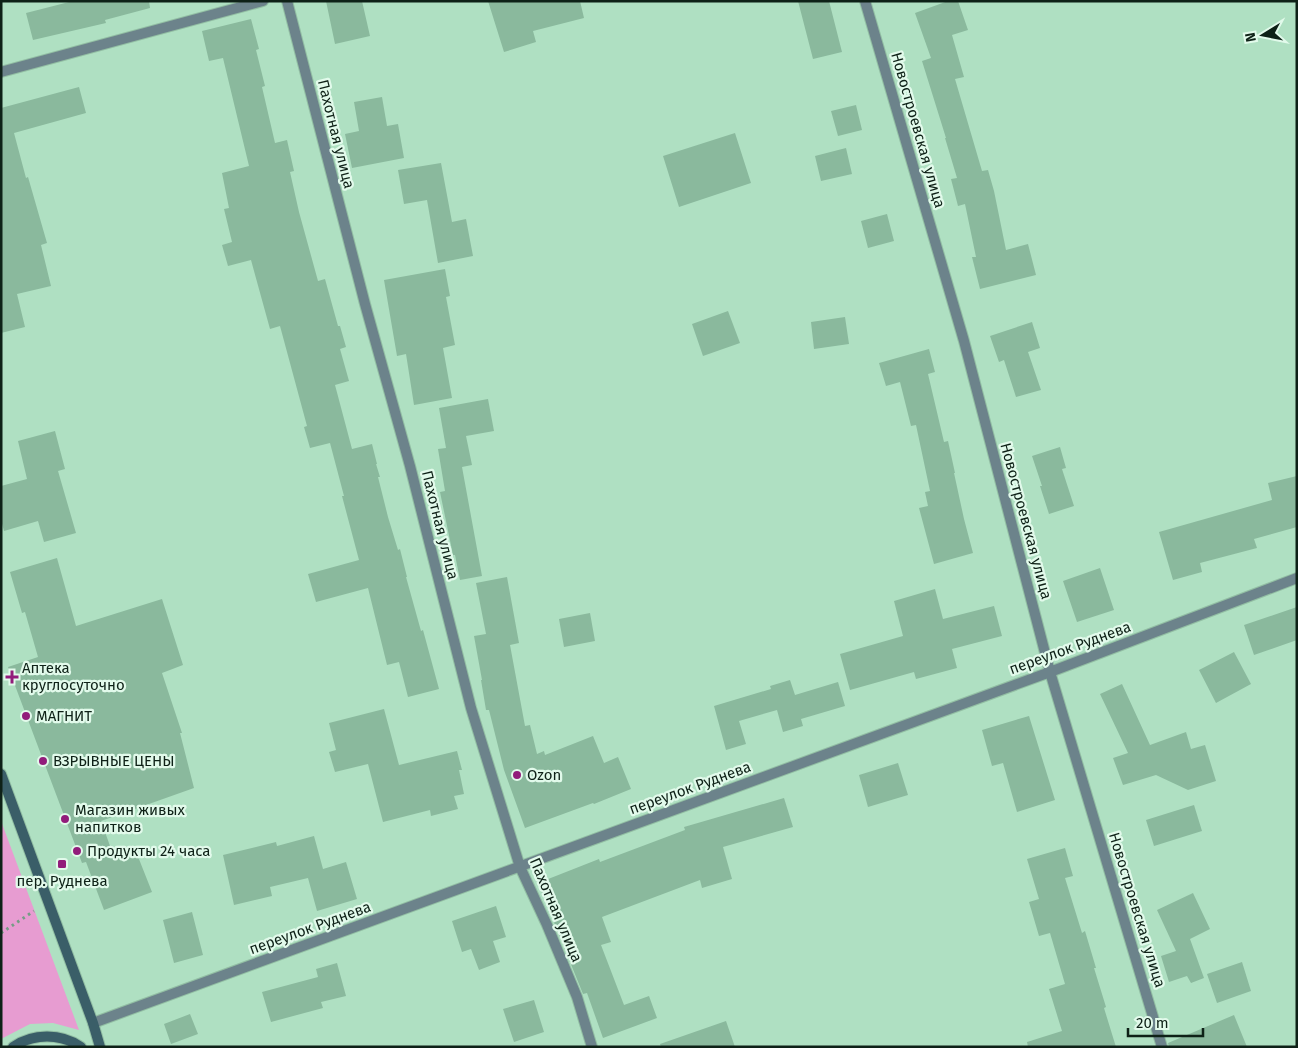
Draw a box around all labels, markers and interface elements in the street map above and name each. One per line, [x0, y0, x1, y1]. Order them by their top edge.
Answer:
north arrow [1238, 10, 1288, 60]
text: N [1242, 31, 1260, 43]
street label: Новостроевская улица [887, 50, 949, 210]
street label: Пахотная улица [314, 78, 358, 190]
street label: Новостроевская улица [996, 441, 1056, 601]
street label: Пахотная улица [418, 469, 462, 581]
street label: переулок Руднева [1007, 618, 1133, 678]
place label: Аптека круглосуточно [22, 659, 125, 694]
marker: Аптека круглосуточно [6, 671, 18, 683]
place label: МАГНИТ [36, 707, 92, 725]
marker: МАГНИТ [20, 710, 32, 722]
place label: ВЗРЫВНЫЕ ЦЕНЫ [53, 752, 175, 770]
marker: ВЗРЫВНЫЕ ЦЕНЫ [37, 755, 49, 767]
street label: переулок Руднева [627, 758, 753, 818]
place label: Ozon [527, 766, 561, 784]
marker: Ozon [511, 769, 523, 781]
place label: Магазин живых напитков [75, 801, 185, 836]
marker: Магазин живых напитков [59, 813, 71, 825]
street label: Новостроевская улица [1105, 830, 1169, 990]
place label: Продукты 24 часа [87, 842, 211, 860]
marker: Продукты 24 часа [71, 845, 83, 857]
street label: Пахотная улица [526, 855, 586, 965]
marker: пер. Руднева [56, 858, 68, 870]
place label: пер. Руднева [16, 872, 108, 890]
street label: переулок Руднева [247, 898, 373, 958]
scale bar [1128, 1006, 1203, 1038]
text: 20 m [1136, 1014, 1169, 1032]

